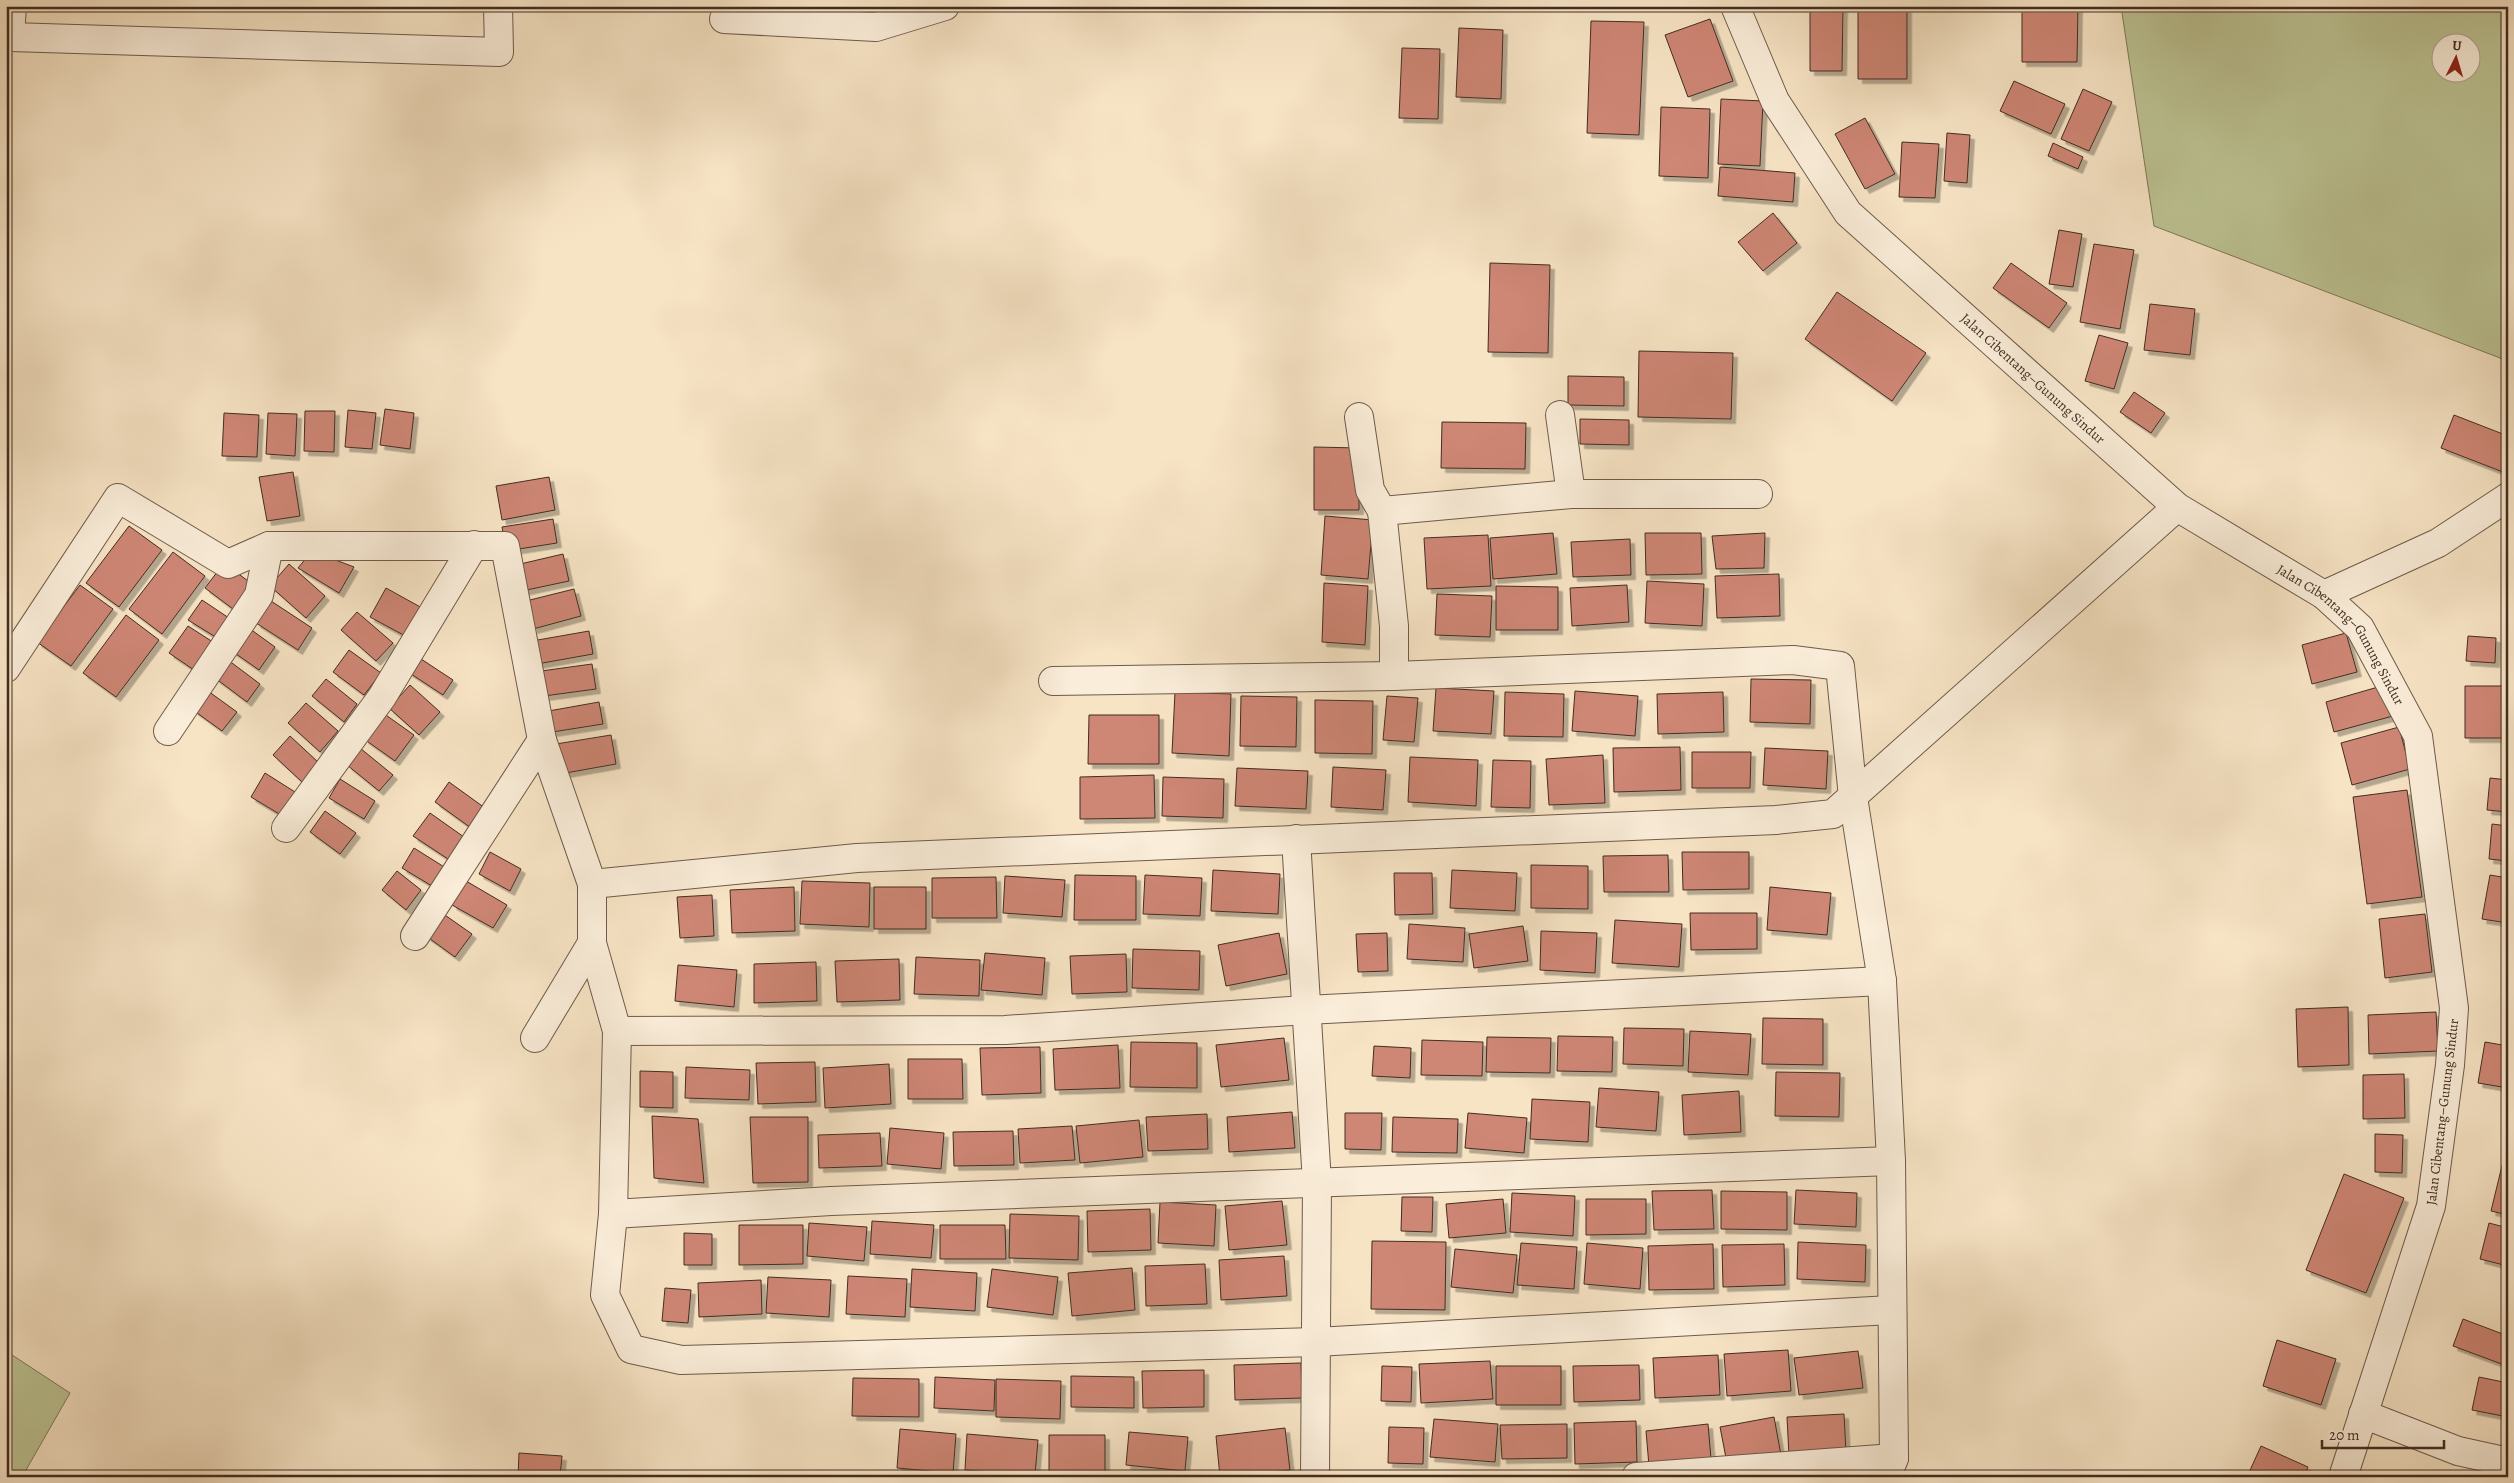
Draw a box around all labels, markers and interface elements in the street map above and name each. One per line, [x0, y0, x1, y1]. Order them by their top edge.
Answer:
north arrow [2432, 32, 2482, 82]
text: U [2452, 36, 2463, 55]
street label: Jalan Cibentang–Gunung Sindur [1956, 309, 2110, 449]
street label: Jalan Cibentang–Gunung Sindur [2273, 560, 2409, 709]
street label: Jalan Cibentang–Gunung Sindur [2422, 1017, 2463, 1206]
scale bar [2322, 1418, 2444, 1450]
text: 20 m [2329, 1425, 2360, 1445]

